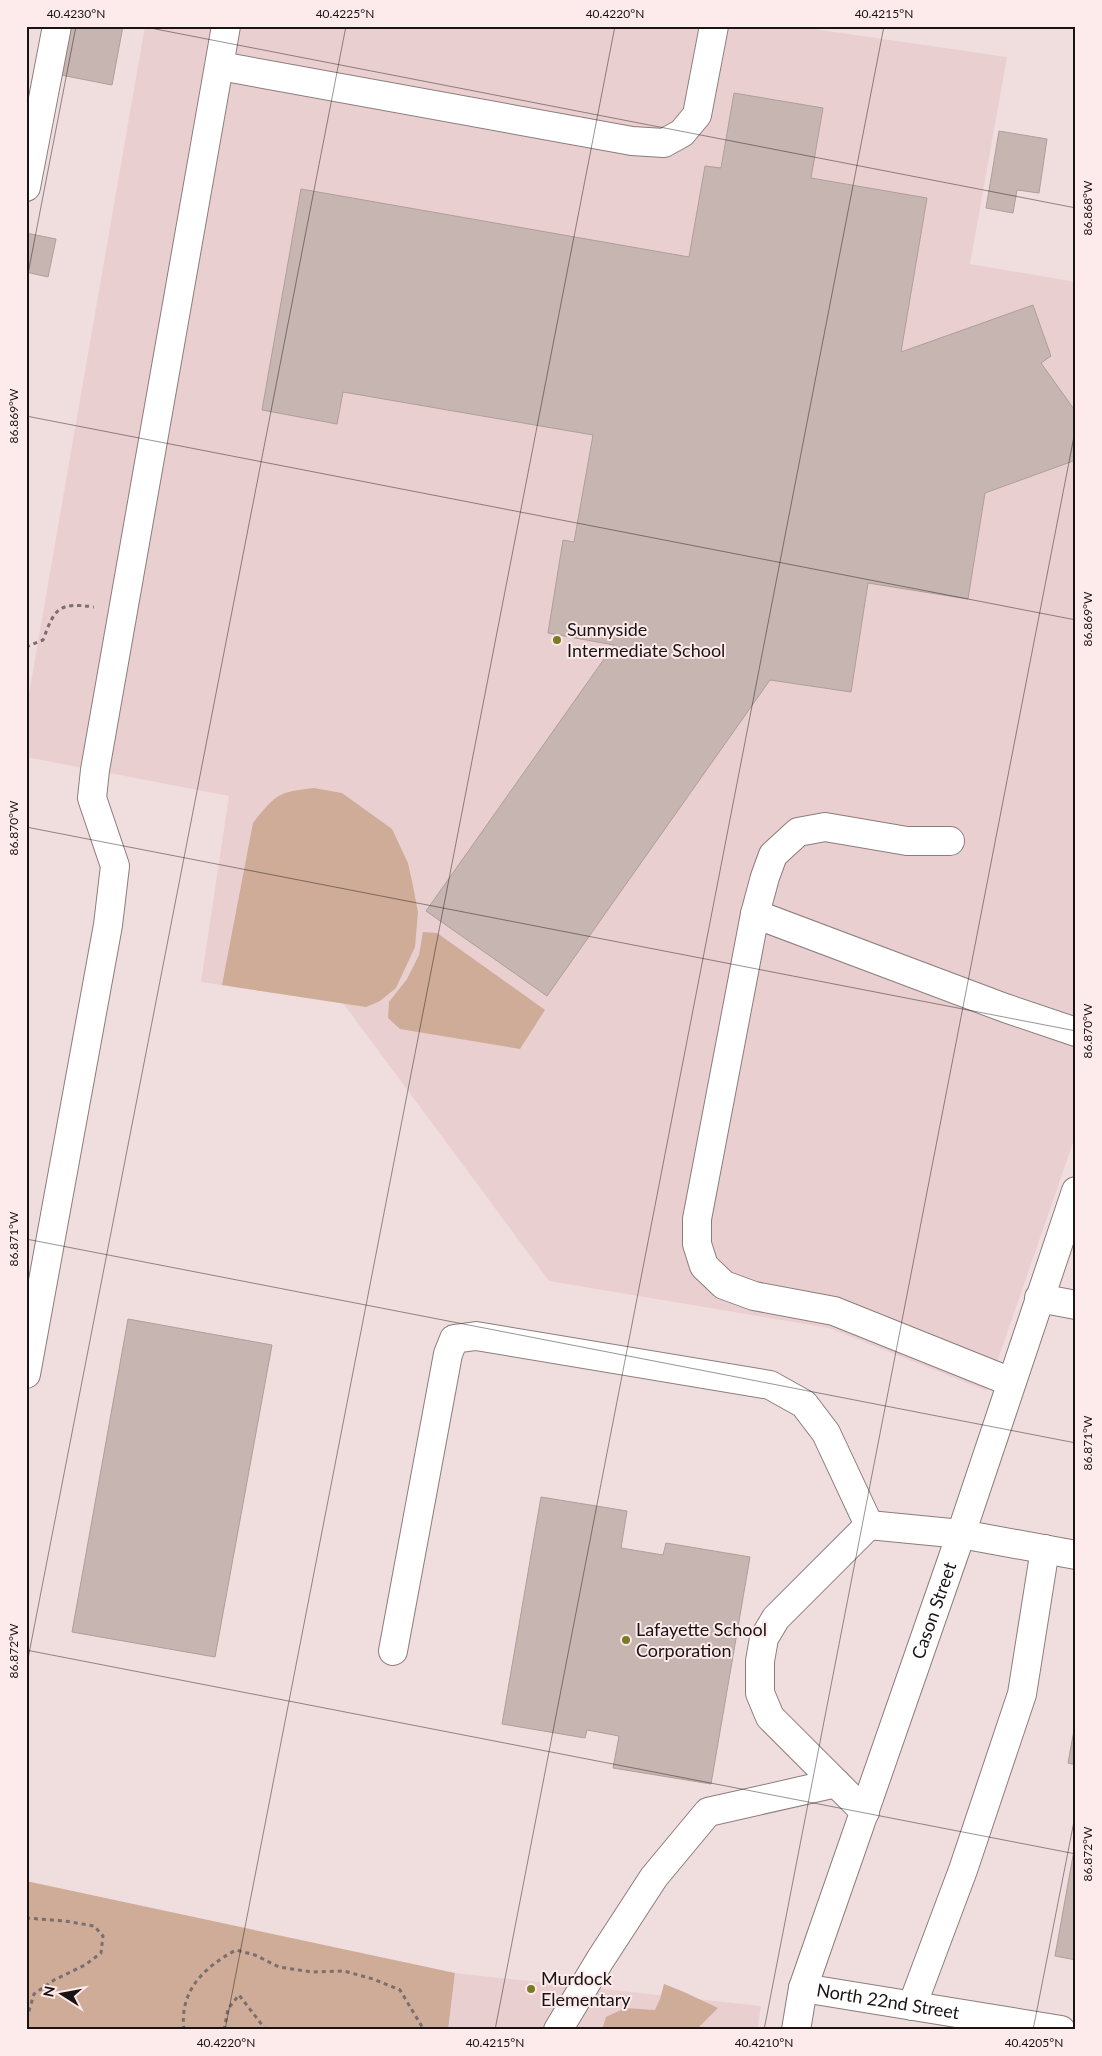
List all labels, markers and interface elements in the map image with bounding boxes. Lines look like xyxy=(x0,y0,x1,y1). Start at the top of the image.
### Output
text: 40.4230°N xyxy=(47,6,105,21)
text: 40.4225°N xyxy=(316,6,374,21)
text: 40.4220°N xyxy=(586,6,644,21)
text: 40.4215°N xyxy=(855,6,913,21)
text: 86.868°W xyxy=(1080,180,1095,236)
text: 86.869°W xyxy=(6,388,21,444)
text: 86.869°W xyxy=(1080,591,1095,647)
place label: Sunnyside Intermediate School xyxy=(567,618,725,661)
marker: Sunnyside Intermediate School xyxy=(551,634,563,646)
text: 86.870°W xyxy=(6,800,21,856)
text: 86.870°W xyxy=(1080,1003,1095,1059)
text: 86.871°W xyxy=(6,1211,21,1267)
text: 86.871°W xyxy=(1080,1415,1095,1471)
street label: Cason Street xyxy=(906,1559,961,1662)
place label: Lafayette School Corporation xyxy=(636,1618,767,1661)
text: 86.872°W xyxy=(6,1623,21,1679)
marker: Lafayette School Corporation xyxy=(620,1634,632,1646)
text: 86.872°W xyxy=(1080,1826,1095,1882)
place label: Murdock Elementary xyxy=(541,1967,631,2010)
north arrow xyxy=(38,1968,88,2018)
street label: North 22nd Street xyxy=(815,1978,962,2023)
marker: Murdock Elementary xyxy=(525,1983,537,1995)
text: N xyxy=(39,1985,58,1998)
text: 40.4220°N xyxy=(197,2035,255,2050)
text: 40.4215°N xyxy=(466,2035,524,2050)
text: 40.4210°N xyxy=(735,2035,793,2050)
text: 40.4205°N xyxy=(1005,2035,1063,2050)

